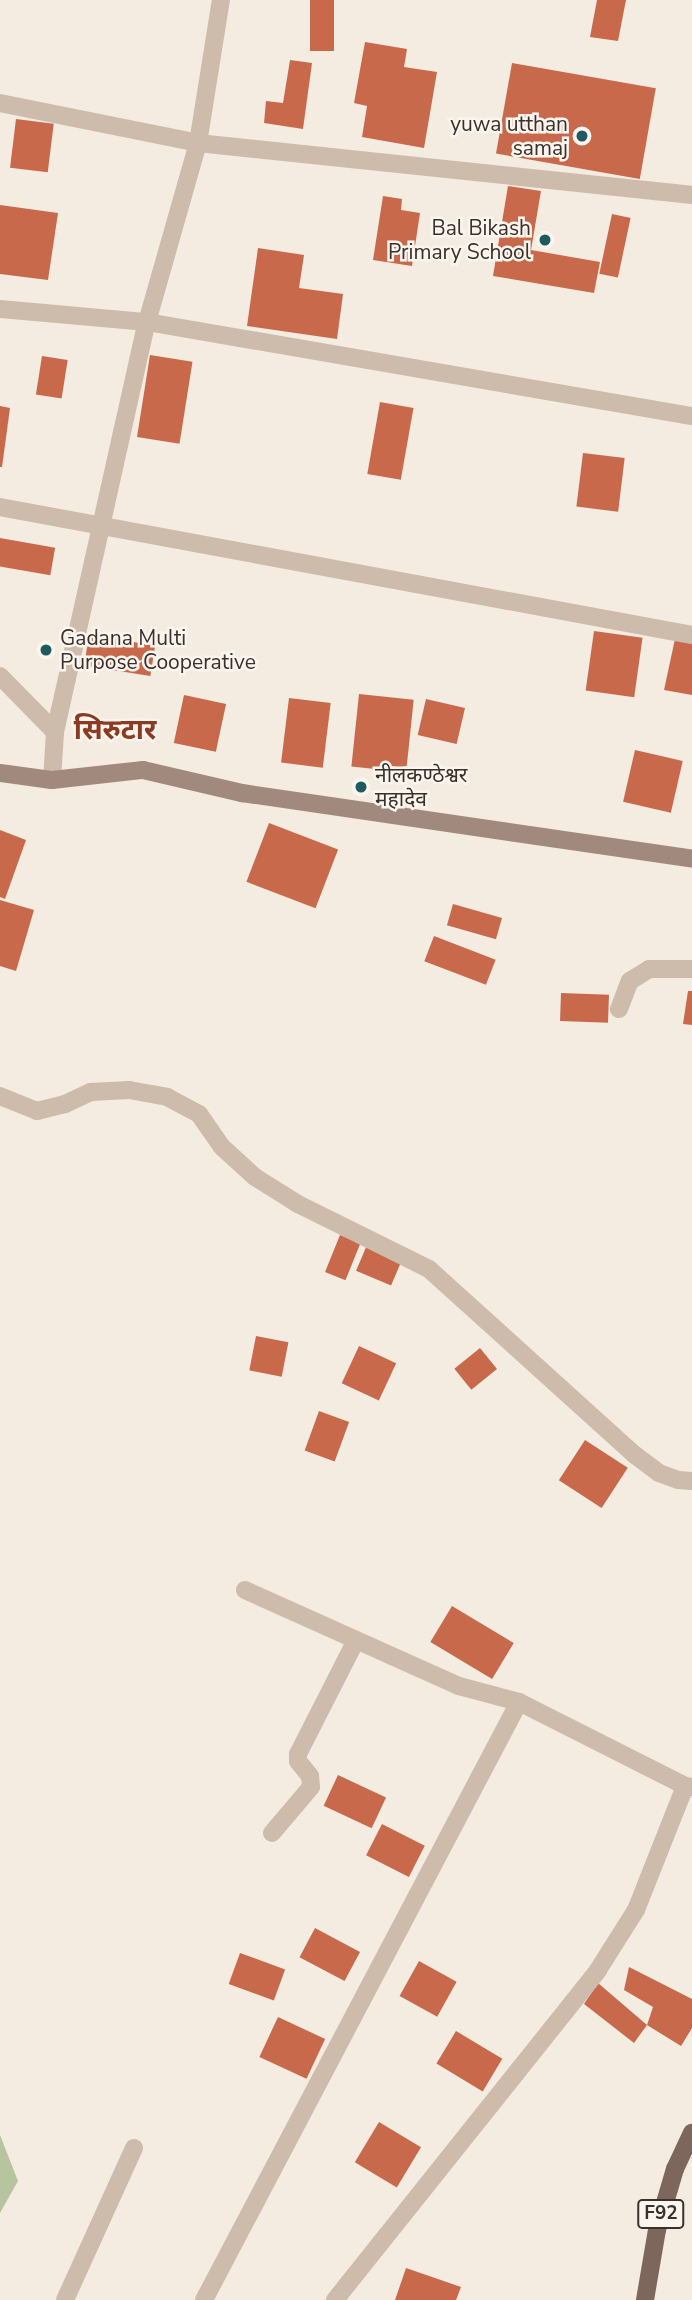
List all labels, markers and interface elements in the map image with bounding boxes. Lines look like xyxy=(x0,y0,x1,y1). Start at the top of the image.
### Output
place label: yuwa utthan samaj xyxy=(450,111,568,161)
marker: yuwa utthan samaj xyxy=(574,128,590,144)
place label: Bal Bikash Primary School xyxy=(388,215,531,265)
marker: Bal Bikash Primary School xyxy=(537,232,553,248)
place label: Gadana Multi Purpose Cooperative xyxy=(60,625,256,675)
marker: Gadana Multi Purpose Cooperative xyxy=(38,642,54,658)
district label: सिरुटार xyxy=(74,713,156,747)
place label: नीलकण्ठेश्वर महादेव xyxy=(375,762,467,812)
marker: नीलकण्ठेश्वर महादेव xyxy=(353,779,369,795)
road number: F92 xyxy=(636,2198,686,2230)

